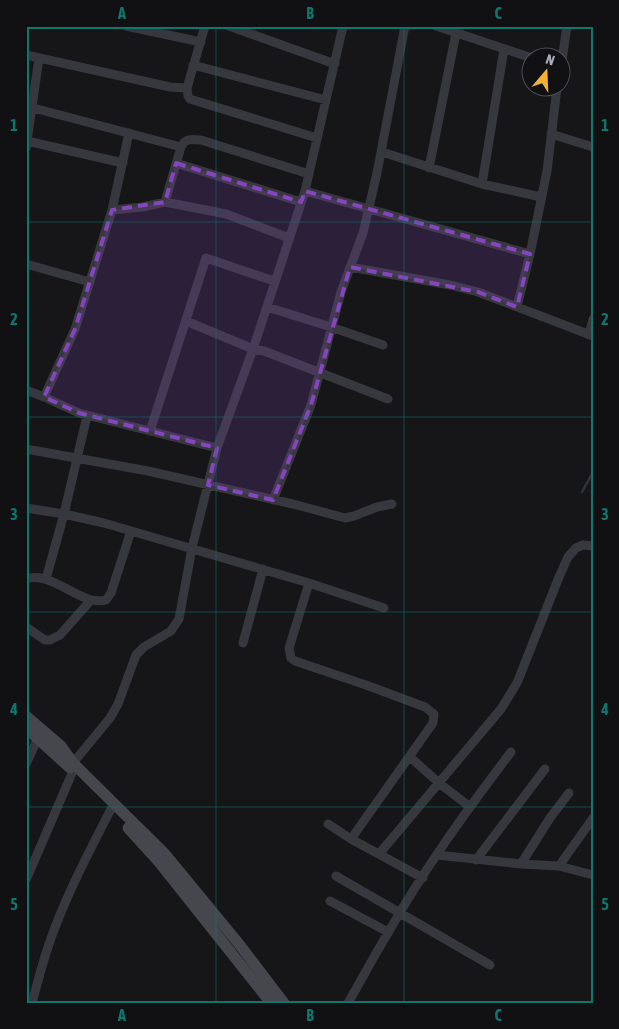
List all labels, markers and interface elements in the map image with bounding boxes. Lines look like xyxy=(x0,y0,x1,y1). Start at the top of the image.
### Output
text: A xyxy=(117,4,126,22)
text: B xyxy=(306,4,314,22)
text: C xyxy=(494,4,502,22)
north arrow xyxy=(522,48,572,98)
text: N xyxy=(544,51,557,69)
text: 1 xyxy=(10,116,18,134)
text: 1 xyxy=(601,116,609,134)
text: 2 xyxy=(10,310,18,328)
text: 2 xyxy=(601,310,609,328)
text: 3 xyxy=(10,505,18,523)
text: 3 xyxy=(601,505,609,523)
text: 4 xyxy=(9,700,18,718)
text: 4 xyxy=(600,700,609,718)
text: 5 xyxy=(10,895,18,913)
text: 5 xyxy=(601,895,609,913)
text: A xyxy=(117,1006,126,1024)
text: B xyxy=(306,1006,314,1024)
text: C xyxy=(494,1006,502,1024)

